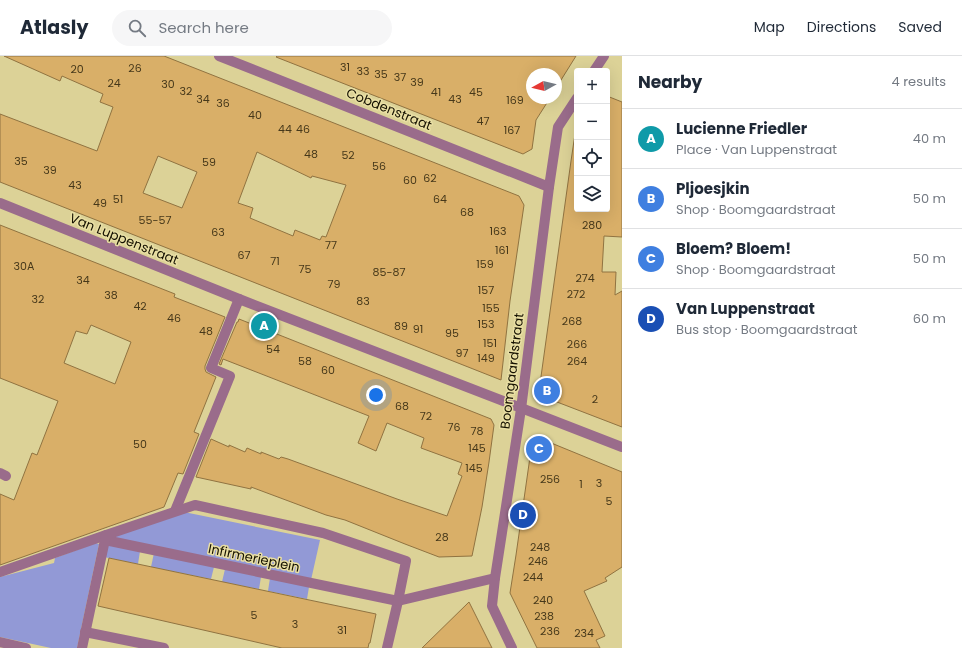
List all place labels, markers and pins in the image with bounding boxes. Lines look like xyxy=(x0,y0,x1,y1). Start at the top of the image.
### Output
pin: A xyxy=(251,311,277,341)
pin: B xyxy=(534,376,560,406)
pin: C xyxy=(526,434,552,464)
pin: D xyxy=(510,500,536,530)

